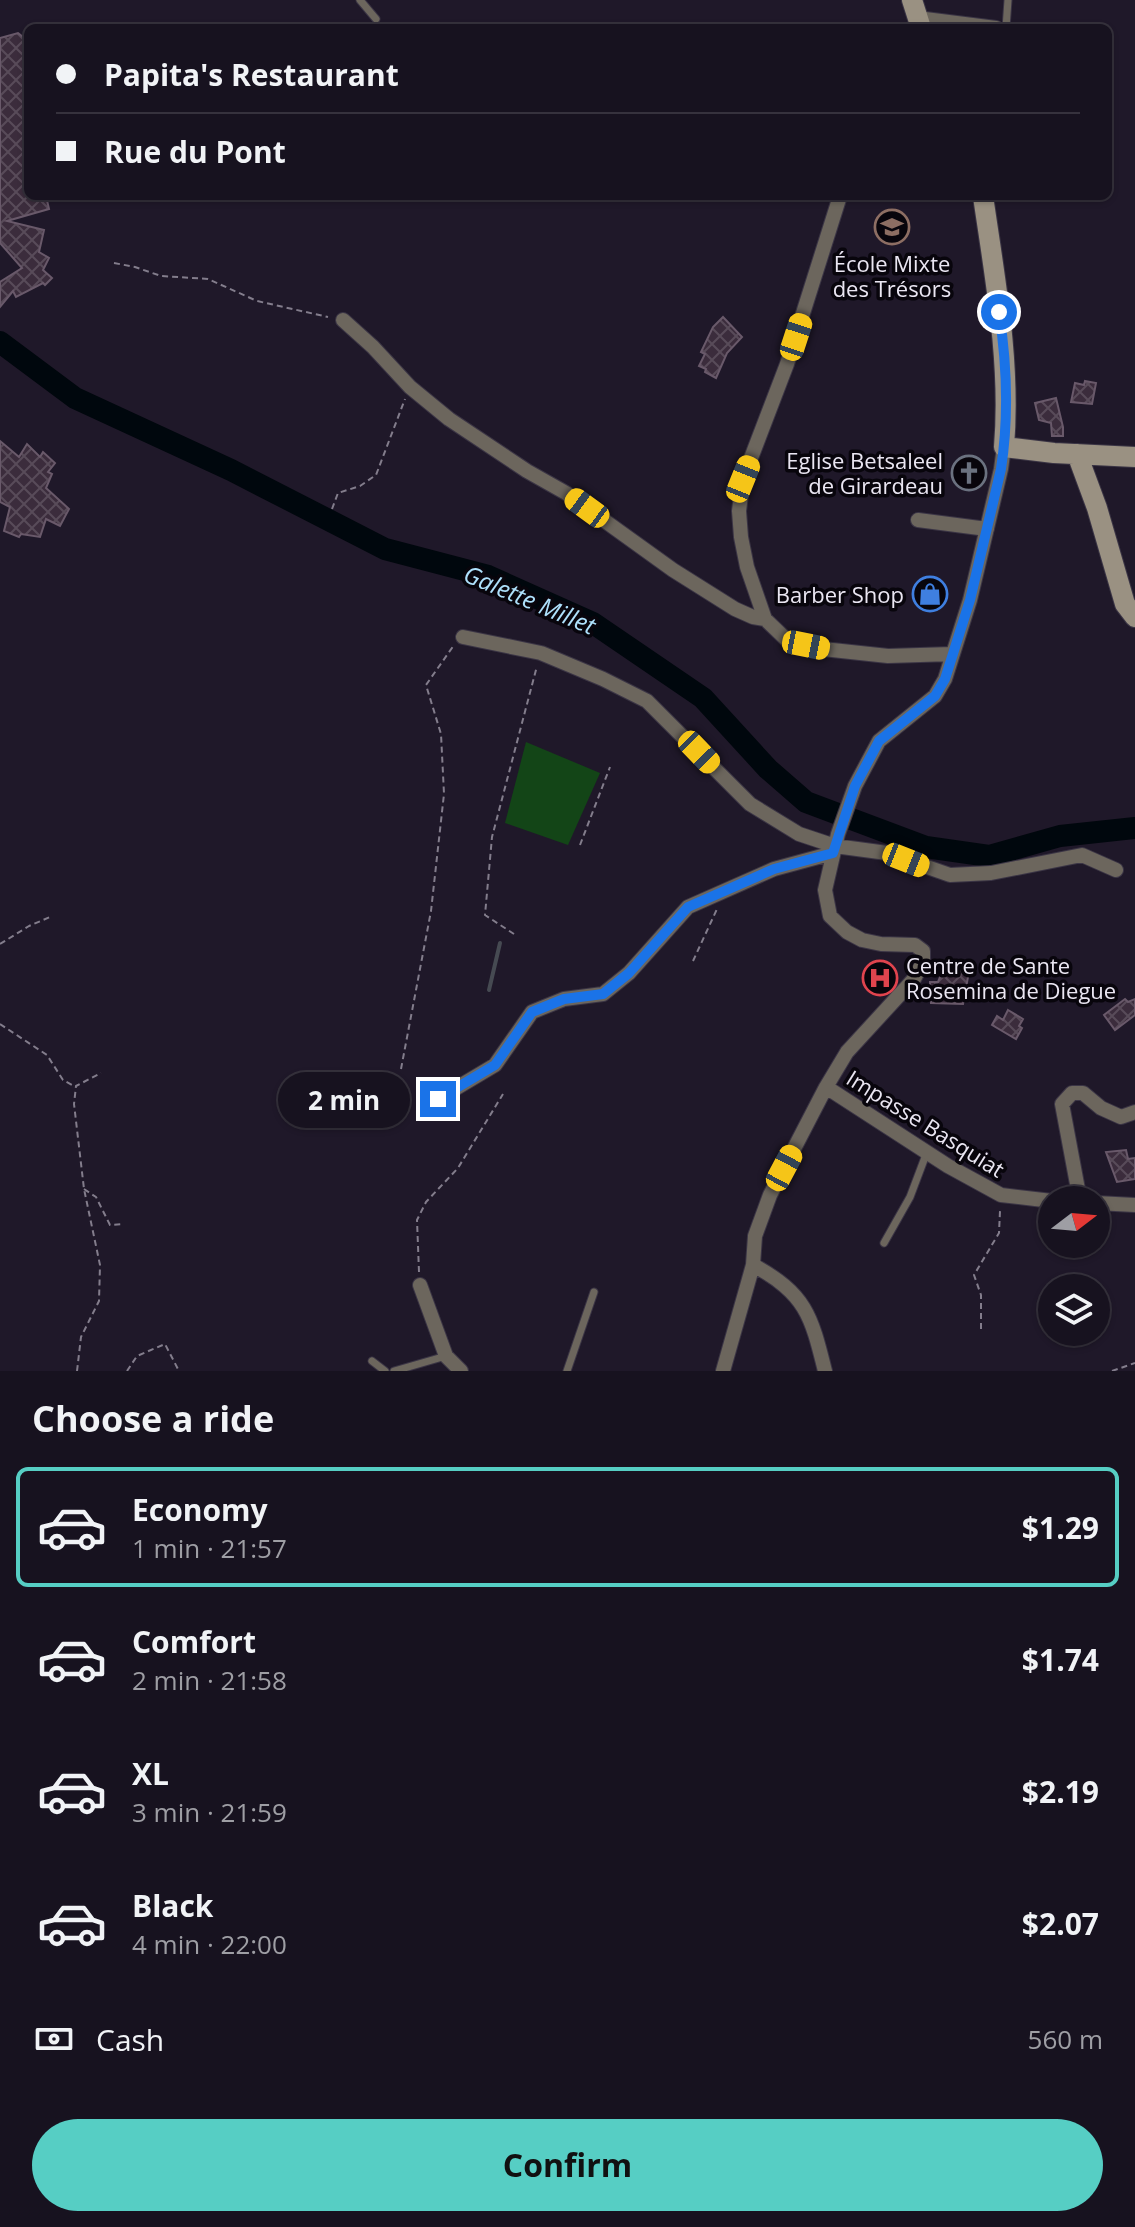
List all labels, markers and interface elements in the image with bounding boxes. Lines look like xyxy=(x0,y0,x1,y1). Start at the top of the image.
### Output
text: Papita's Restaurant xyxy=(104,54,399,95)
text: Rue du Pont xyxy=(104,131,286,172)
school or university icon: École Mixte des Trésors xyxy=(873,208,911,246)
place label: École Mixte des Trésors xyxy=(833,248,951,303)
route start xyxy=(981,294,1017,330)
car xyxy=(777,310,815,364)
place label: Eglise Betsaleel de Girardeau xyxy=(786,445,943,500)
car xyxy=(723,452,763,506)
church icon: Eglise Betsaleel de Girardeau xyxy=(950,454,988,492)
car xyxy=(561,484,613,532)
water label: Galette Millet xyxy=(459,556,602,642)
shop icon: Barber Shop xyxy=(911,575,949,613)
place label: Barber Shop xyxy=(776,579,904,609)
car xyxy=(780,629,832,661)
car xyxy=(674,726,724,778)
car xyxy=(879,840,933,880)
place label: Centre de Sante Rosemina de Diegue xyxy=(906,950,1116,1005)
hospital icon: Centre de Sante Rosemina de Diegue xyxy=(861,959,899,997)
street label: Impasse Basquiat xyxy=(841,1062,1011,1184)
callout: 2 min xyxy=(278,1071,410,1127)
route end xyxy=(420,1081,456,1117)
text: 2 min xyxy=(308,1082,380,1118)
car xyxy=(762,1141,806,1195)
north arrow xyxy=(1038,1186,1110,1258)
map controls xyxy=(1038,1186,1110,1346)
button: layers xyxy=(1038,1274,1110,1346)
text: Choose a ride xyxy=(32,1394,274,1443)
text: Economy xyxy=(132,1489,268,1530)
icon: car xyxy=(36,1491,108,1563)
text: $1.29 xyxy=(1022,1507,1099,1548)
text: 1 min · 21:57 xyxy=(132,1530,287,1566)
text: Comfort xyxy=(132,1621,256,1662)
icon: car xyxy=(36,1623,108,1695)
text: $1.74 xyxy=(1022,1639,1099,1680)
text: 2 min · 21:58 xyxy=(132,1662,287,1698)
text: XL xyxy=(132,1753,169,1794)
icon: car xyxy=(36,1755,108,1827)
text: $2.19 xyxy=(1022,1771,1099,1812)
text: 3 min · 21:59 xyxy=(132,1794,287,1830)
text: Black xyxy=(132,1885,213,1926)
icon: car xyxy=(36,1887,108,1959)
text: $2.07 xyxy=(1022,1903,1099,1944)
text: 4 min · 22:00 xyxy=(132,1926,287,1962)
icon: cash xyxy=(32,2017,76,2061)
text: Cash xyxy=(96,2019,164,2060)
text: 560 m xyxy=(1028,2021,1103,2057)
button: Confirm xyxy=(32,2119,1103,2211)

